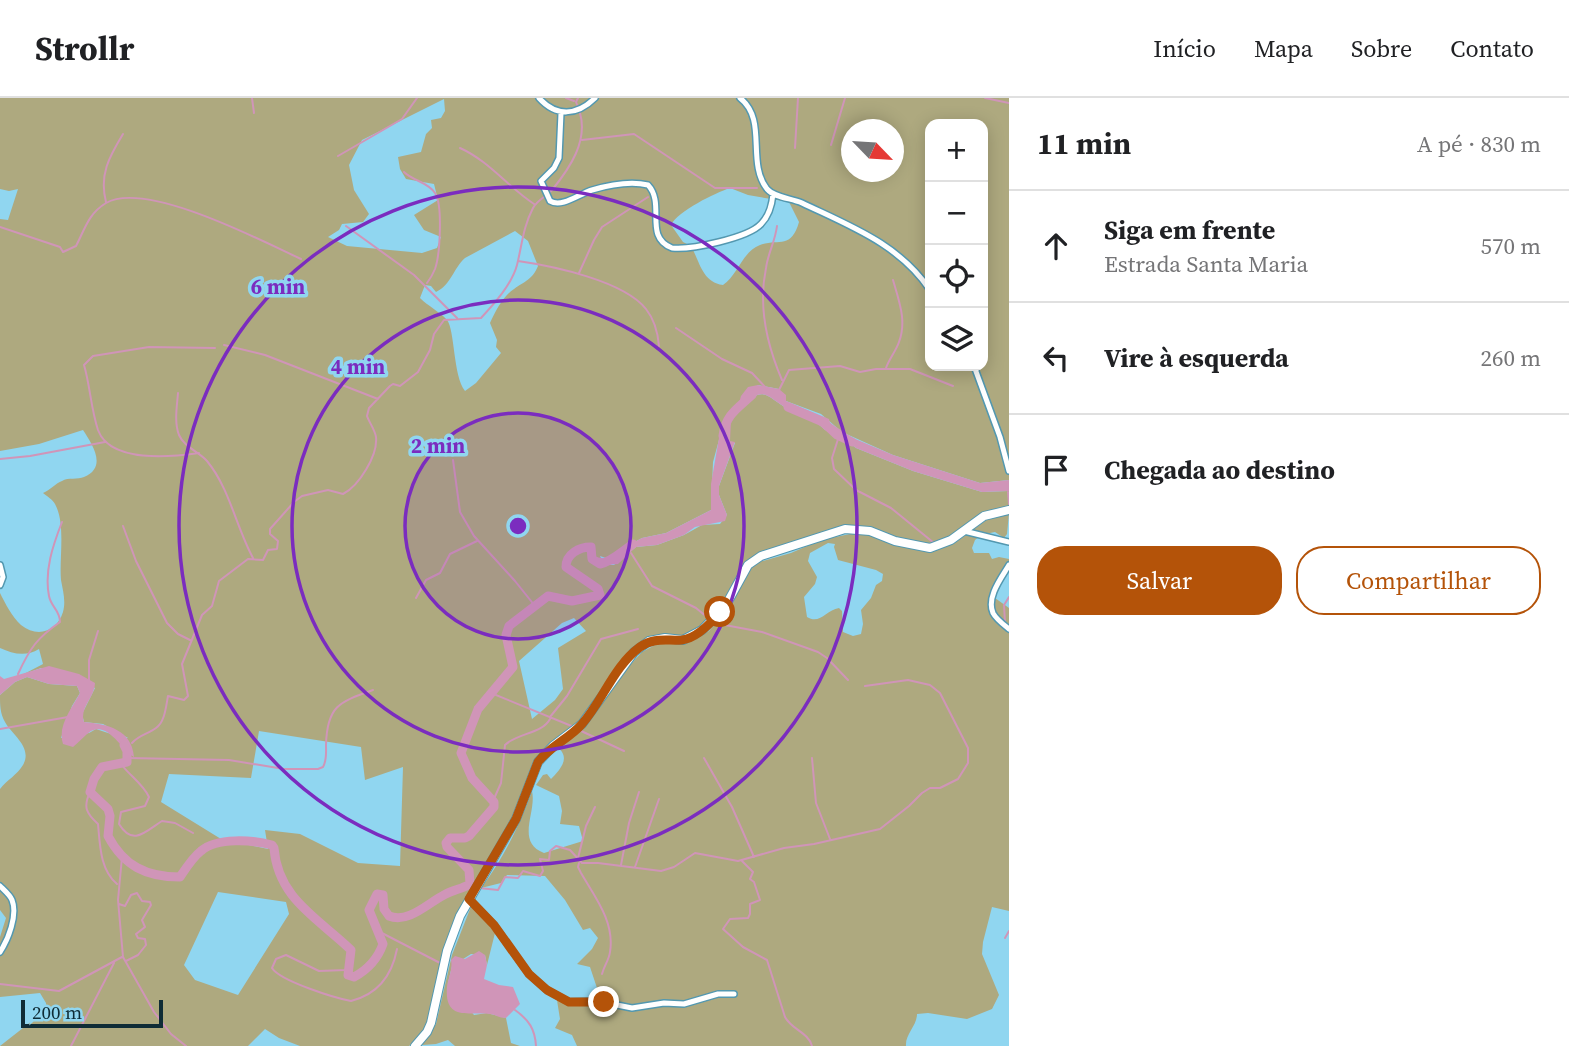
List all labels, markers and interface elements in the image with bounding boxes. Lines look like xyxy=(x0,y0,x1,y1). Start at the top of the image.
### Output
text: Strollr xyxy=(35,26,134,71)
text: Início xyxy=(1153,32,1216,65)
text: Mapa xyxy=(1254,32,1313,65)
text: Sobre xyxy=(1351,32,1412,65)
text: Contato xyxy=(1450,32,1534,65)
north arrow xyxy=(841,119,904,182)
map controls xyxy=(925,119,988,371)
button: + xyxy=(925,119,988,182)
text: 11 min xyxy=(1037,123,1131,164)
text: A pé · 830 m xyxy=(1417,128,1541,160)
button: − xyxy=(925,182,988,245)
text: Siga em frente xyxy=(1104,212,1275,248)
icon: ahead xyxy=(1037,227,1075,265)
text: 570 m xyxy=(1480,230,1541,262)
button: locate xyxy=(925,245,988,308)
text: Estrada Santa Maria xyxy=(1104,248,1308,280)
text: 6 min xyxy=(251,272,305,301)
button: layers xyxy=(925,308,988,371)
icon: left xyxy=(1037,339,1075,377)
text: Vire à esquerda xyxy=(1104,340,1289,376)
text: 260 m xyxy=(1480,342,1541,374)
text: 4 min xyxy=(331,352,385,381)
text: 2 min xyxy=(411,431,465,460)
icon: arrive xyxy=(1037,451,1075,489)
text: Chegada ao destino xyxy=(1104,452,1335,488)
centre of rings xyxy=(506,514,530,538)
button: Salvar xyxy=(1037,546,1282,615)
button: Compartilhar xyxy=(1296,546,1541,615)
route start xyxy=(704,596,735,627)
route end xyxy=(588,986,619,1017)
scale bar xyxy=(21,997,163,1029)
text: 200 m xyxy=(32,999,82,1025)

